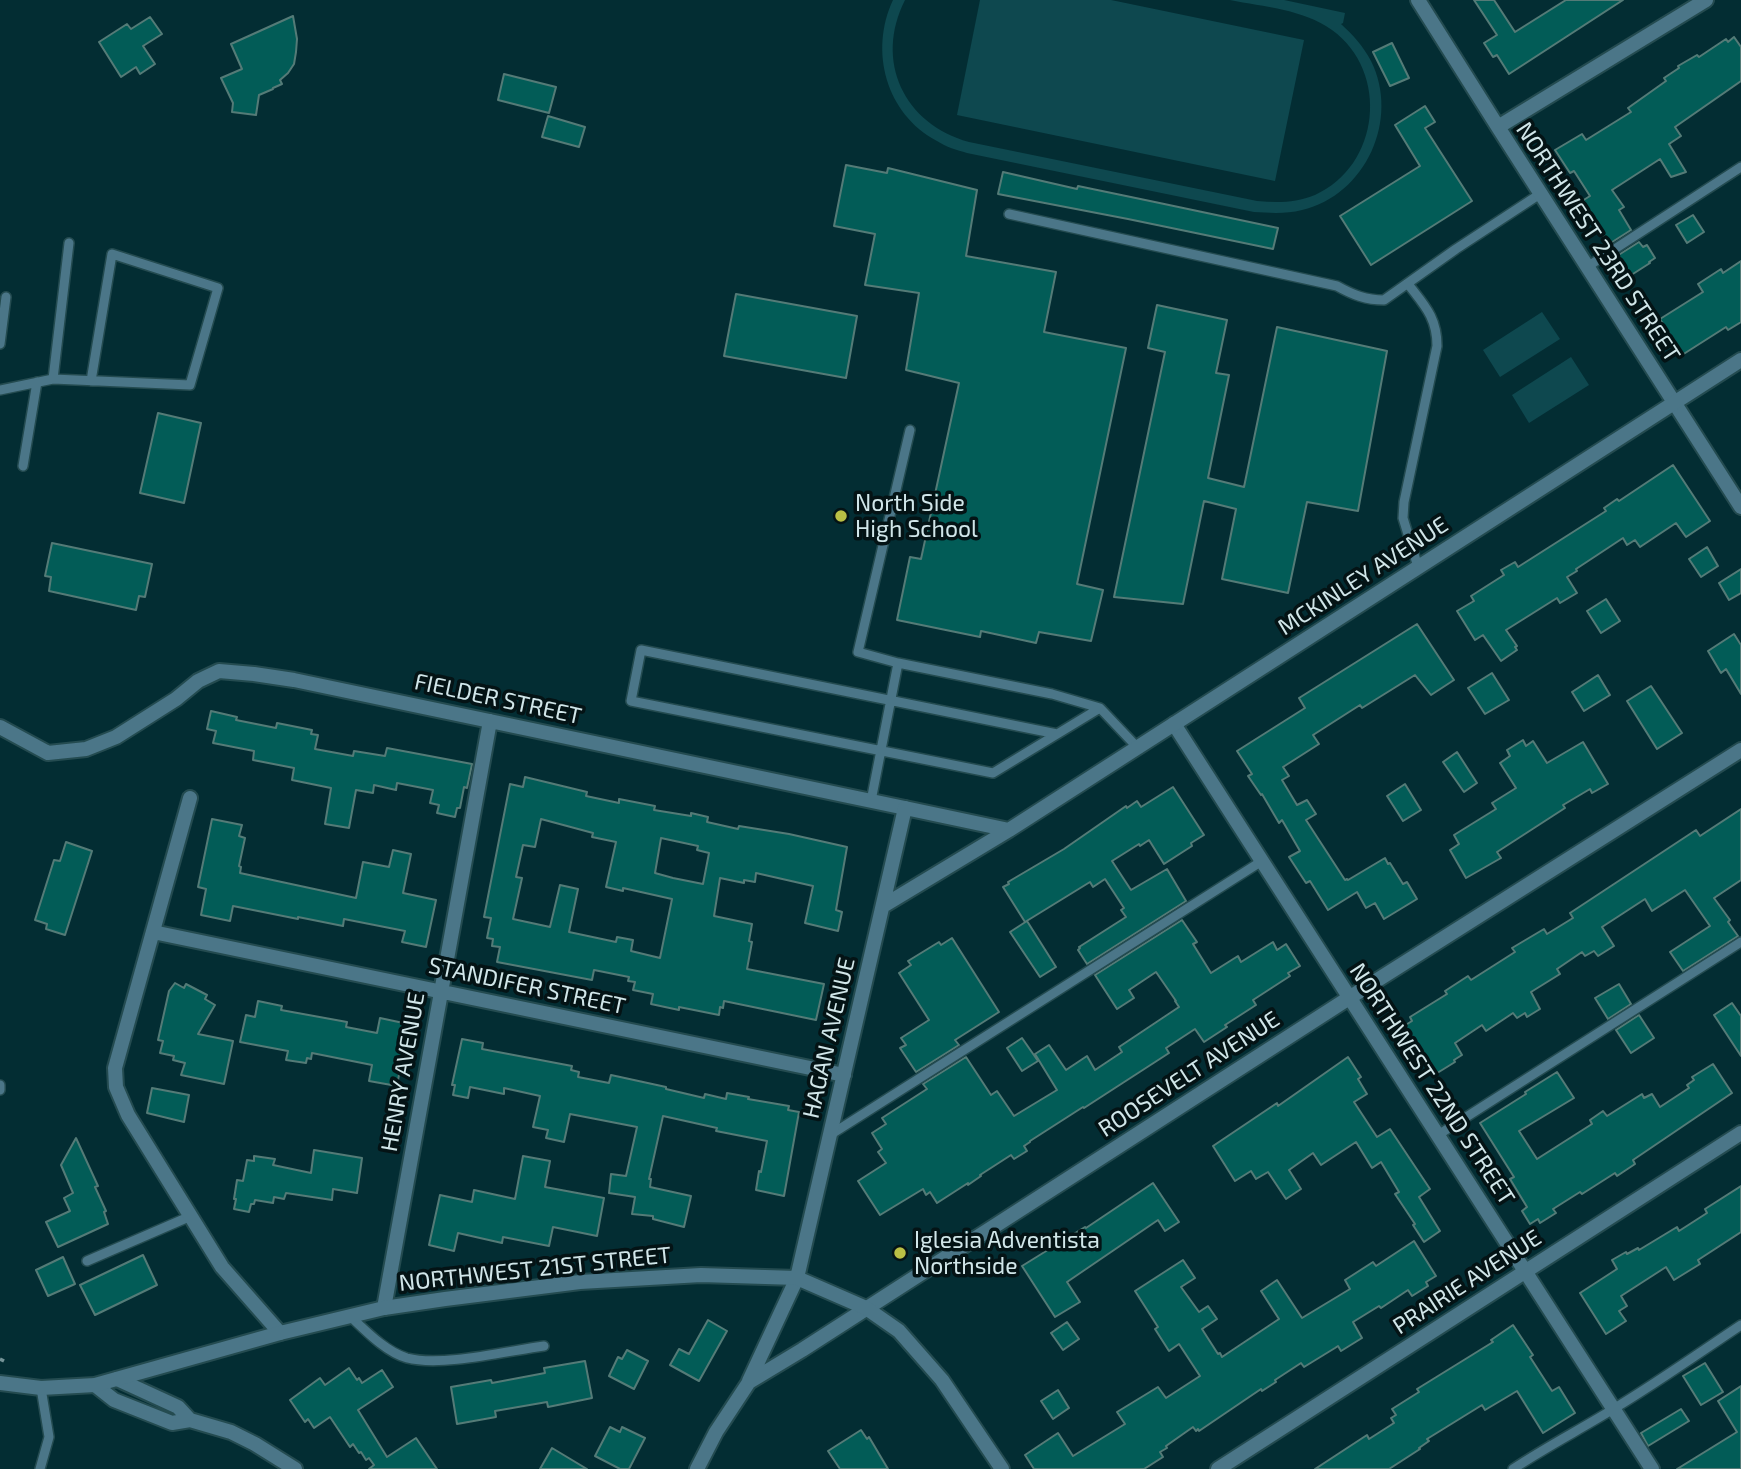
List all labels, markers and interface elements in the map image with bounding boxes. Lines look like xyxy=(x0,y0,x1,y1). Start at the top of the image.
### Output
street label: NORTHWEST 23RD STREET xyxy=(1510,117,1686,367)
place label: North Side High School xyxy=(855,489,978,543)
marker: North Side High School xyxy=(833,508,849,524)
street label: MCKINLEY AVENUE xyxy=(1273,511,1453,641)
street label: FIELDER STREET xyxy=(412,668,584,730)
street label: STANDIFER STREET xyxy=(426,952,628,1020)
street label: HAGAN AVENUE xyxy=(797,955,861,1121)
street label: NORTHWEST 22ND STREET xyxy=(1344,958,1520,1210)
street label: HENRY AVENUE xyxy=(375,990,431,1154)
street label: ROOSEVELT AVENUE xyxy=(1093,1005,1285,1143)
street label: PRAIRIE AVENUE xyxy=(1388,1224,1546,1340)
place label: Iglesia Adventista Northside xyxy=(914,1226,1100,1280)
street label: NORTHWEST 21ST STREET xyxy=(398,1241,672,1297)
marker: Iglesia Adventista Northside xyxy=(892,1245,908,1261)

